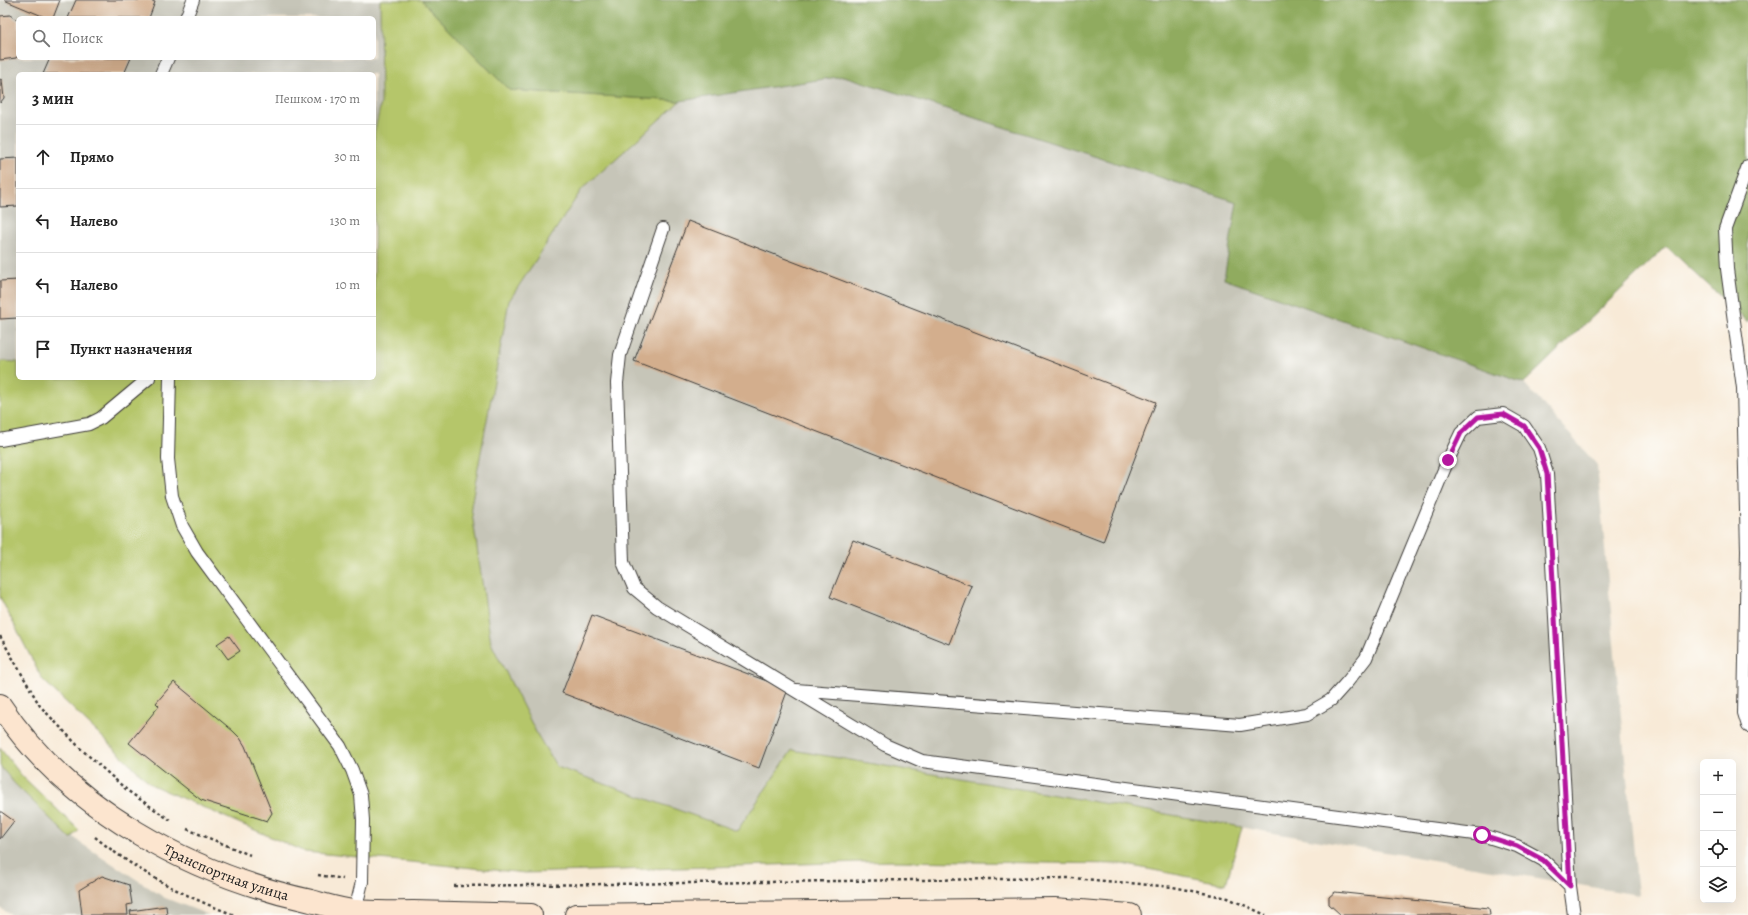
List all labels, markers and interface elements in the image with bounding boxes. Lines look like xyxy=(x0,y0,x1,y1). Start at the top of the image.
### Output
search box xyxy=(16,16,376,60)
icon: search xyxy=(30,27,52,49)
text: Поиск xyxy=(62,28,103,48)
text: 3 мин xyxy=(32,87,74,110)
text: Пешком · 170 m xyxy=(275,90,360,107)
icon: ahead xyxy=(32,146,54,168)
text: Прямо xyxy=(70,147,114,167)
text: 30 m xyxy=(334,148,360,165)
icon: left xyxy=(32,210,54,232)
text: Налево xyxy=(70,211,118,231)
text: 130 m xyxy=(330,212,360,229)
icon: left xyxy=(32,274,54,296)
text: Налево xyxy=(70,275,118,295)
text: 10 m xyxy=(335,276,360,293)
icon: arrive xyxy=(32,338,54,360)
text: Пункт назначения xyxy=(70,339,192,359)
route end xyxy=(1439,451,1457,469)
map controls xyxy=(1700,759,1736,903)
button: + xyxy=(1700,759,1736,795)
button: − xyxy=(1700,795,1736,831)
route start xyxy=(1473,826,1491,844)
button: locate xyxy=(1700,831,1736,867)
street label: Транспортная улица xyxy=(160,839,291,905)
button: layers xyxy=(1700,867,1736,903)

